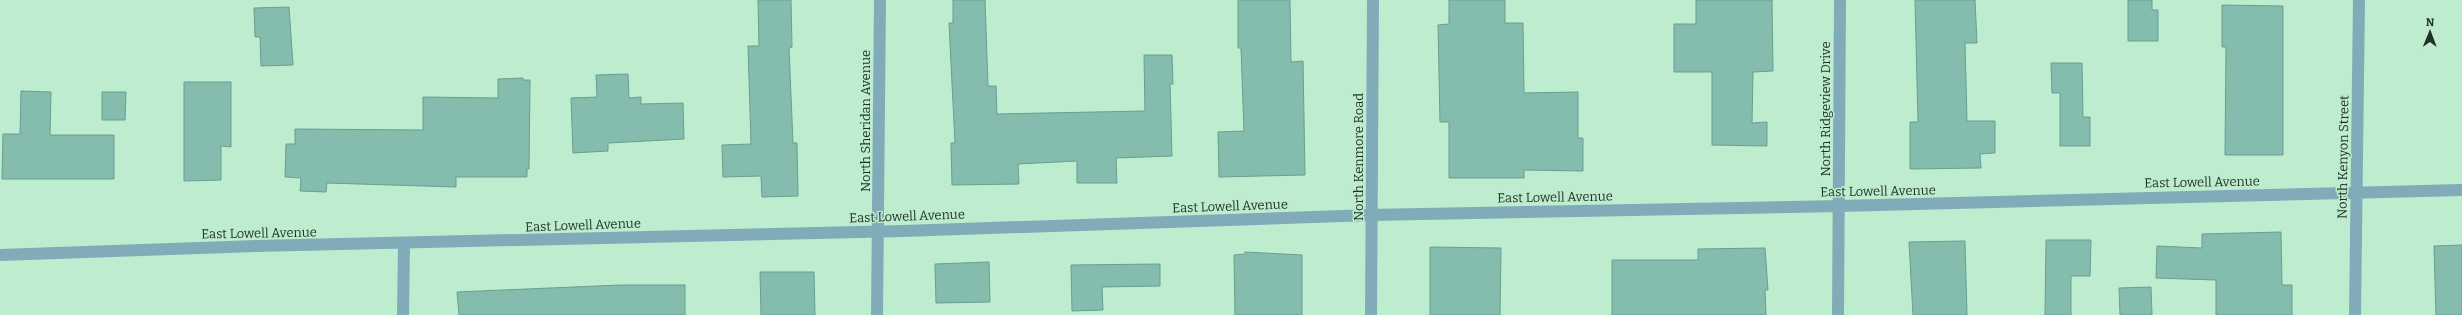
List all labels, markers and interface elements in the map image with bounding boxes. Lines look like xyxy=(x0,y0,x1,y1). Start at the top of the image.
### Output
north arrow xyxy=(2410,12,2450,52)
text: N xyxy=(2426,16,2435,29)
street label: North Ridgeview Drive xyxy=(1818,41,1833,177)
street label: North Sheridan Avenue xyxy=(858,50,873,192)
street label: North Kenmore Road xyxy=(1351,93,1366,221)
street label: North Kenyon Street xyxy=(2334,95,2352,219)
street label: East Lowell Avenue xyxy=(2144,173,2260,191)
street label: East Lowell Avenue xyxy=(1820,182,1936,200)
street label: East Lowell Avenue xyxy=(1497,188,1613,206)
street label: East Lowell Avenue xyxy=(1172,196,1288,216)
street label: East Lowell Avenue xyxy=(849,206,965,226)
street label: East Lowell Avenue xyxy=(525,215,641,235)
street label: East Lowell Avenue xyxy=(201,224,317,242)

